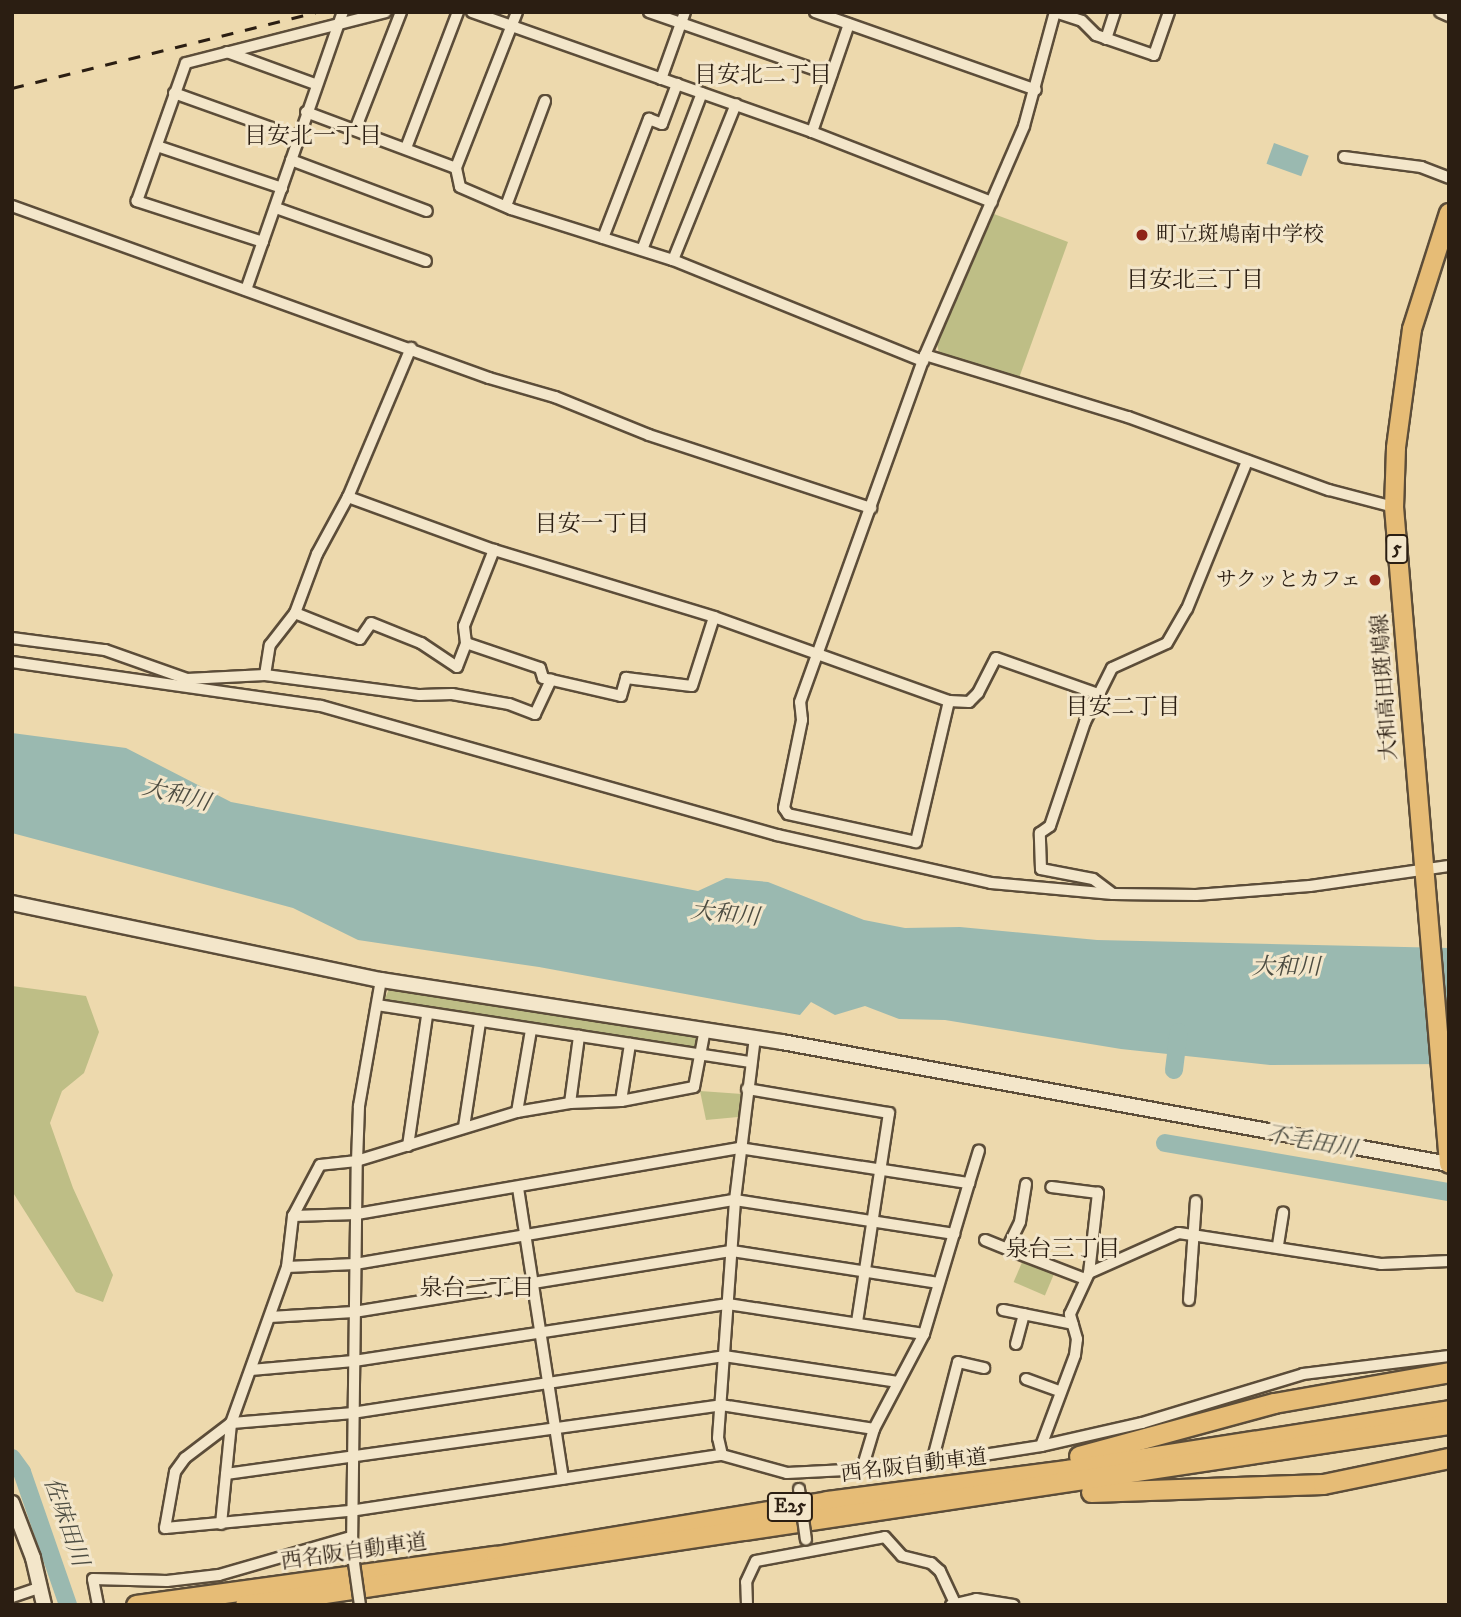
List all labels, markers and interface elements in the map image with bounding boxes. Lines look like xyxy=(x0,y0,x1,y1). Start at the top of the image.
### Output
district label: 目安北二丁目 xyxy=(694,62,832,90)
district label: 目安北一丁目 xyxy=(244,123,382,151)
place label: 町立斑鳩南中学校 xyxy=(1156,222,1324,248)
marker: 町立斑鳩南中学校 xyxy=(1134,227,1150,243)
district label: 目安北三丁目 xyxy=(1126,267,1264,295)
district label: 目安一丁目 xyxy=(535,511,649,539)
road number: 5 xyxy=(1385,534,1409,564)
place label: サクッとカフェ xyxy=(1214,567,1361,593)
marker: サクッとカフェ xyxy=(1367,572,1383,588)
street label: 大和高田斑鳩線 xyxy=(1367,613,1403,761)
district label: 目安二丁目 xyxy=(1066,694,1180,722)
water label: 大和川 xyxy=(139,774,213,818)
water label: 大和川 xyxy=(689,898,761,932)
water label: 大和川 xyxy=(1252,954,1320,982)
water label: 不毛田川 xyxy=(1263,1121,1359,1165)
district label: 泉台三丁目 xyxy=(1006,1236,1120,1264)
district label: 泉台二丁目 xyxy=(420,1275,534,1303)
street label: 西名阪自動車道 xyxy=(840,1445,988,1487)
water label: 佐味田川 xyxy=(37,1474,93,1570)
road number: E25 xyxy=(766,1492,814,1522)
street label: 西名阪自動車道 xyxy=(279,1529,429,1575)

